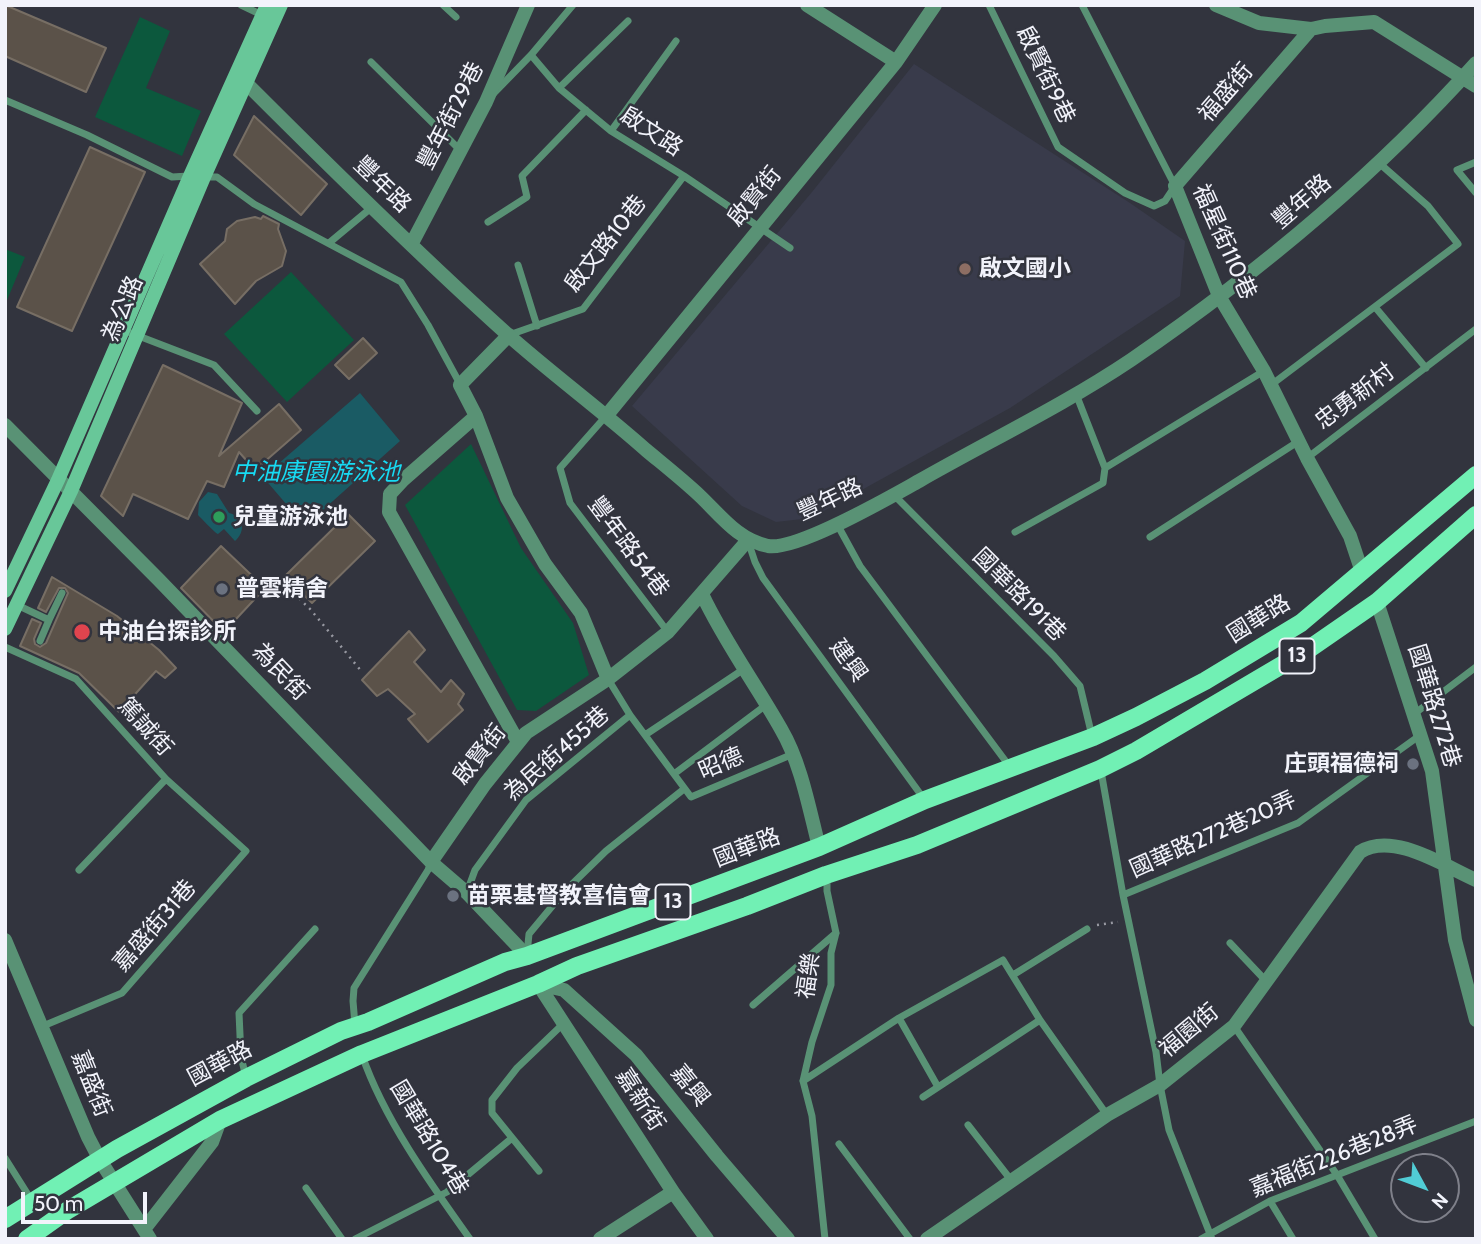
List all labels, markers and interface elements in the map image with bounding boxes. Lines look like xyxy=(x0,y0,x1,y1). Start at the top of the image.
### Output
street label: 啟賢街9巷 xyxy=(1010,22,1080,128)
street label: 豐年街29巷 xyxy=(412,58,490,174)
street label: 福盛街 xyxy=(1193,58,1259,128)
street label: 啟文路 xyxy=(615,102,687,162)
street label: 豐年路 xyxy=(348,151,416,219)
street label: 啟賢街 xyxy=(723,162,787,232)
street label: 豐年路 xyxy=(1267,169,1337,235)
street label: 福星街110巷 xyxy=(1186,180,1262,304)
street label: 啟文路10巷 xyxy=(560,190,652,298)
place label: 啟文國小 xyxy=(979,255,1071,283)
marker: 啟文國小 xyxy=(957,261,973,277)
street label: 為公路 xyxy=(97,272,149,346)
street label: 忠勇新村 xyxy=(1310,358,1400,436)
water label: 中油康園游泳池 xyxy=(232,459,400,487)
street label: 豐年路 xyxy=(793,473,867,527)
street label: 豐年路54巷 xyxy=(582,492,674,602)
place label: 兒童游泳池 xyxy=(233,503,348,531)
marker: 兒童游泳池 xyxy=(211,509,227,525)
street label: 國華路191巷 xyxy=(967,543,1071,647)
place label: 普雲精舍 xyxy=(236,575,328,603)
marker: 普雲精舍 xyxy=(214,581,230,597)
street label: 國華路 xyxy=(1222,589,1296,649)
place label: 中油台探診所 xyxy=(98,618,236,646)
marker: 中油台探診所 xyxy=(72,622,92,642)
street label: 建興 xyxy=(823,634,873,688)
street label: 為民街 xyxy=(246,638,314,706)
road number: 13 xyxy=(1280,638,1314,674)
street label: 國華路272巷 xyxy=(1402,641,1466,771)
street label: 篤誠街 xyxy=(112,692,178,762)
street label: 為民街455巷 xyxy=(499,701,615,807)
street label: 啟賢街 xyxy=(448,719,512,791)
street label: 昭德 xyxy=(694,742,748,786)
place label: 庄頭福德祠 xyxy=(1284,750,1399,778)
marker: 庄頭福德祠 xyxy=(1405,756,1421,772)
street label: 國華路272巷20弄 xyxy=(1126,786,1300,884)
street label: 國華路 xyxy=(710,823,784,873)
street label: 嘉盛街31巷 xyxy=(108,875,202,977)
place label: 苗栗基督教喜信會 xyxy=(467,882,651,910)
road number: 13 xyxy=(656,884,690,920)
marker: 苗栗基督教喜信會 xyxy=(445,888,461,904)
street label: 福樂 xyxy=(792,951,826,1001)
street label: 福園街 xyxy=(1154,998,1224,1064)
street label: 國華路 xyxy=(183,1036,257,1092)
street label: 嘉盛街 xyxy=(65,1047,117,1121)
street label: 嘉興 xyxy=(665,1059,715,1113)
street label: 嘉新街 xyxy=(610,1064,670,1136)
street label: 國華路104巷 xyxy=(384,1076,474,1200)
street label: 嘉福街226巷28弄 xyxy=(1246,1111,1422,1203)
north arrow xyxy=(1390,1153,1460,1223)
scale bar xyxy=(24,1178,150,1222)
text: N xyxy=(1427,1188,1453,1213)
text: 50 m xyxy=(34,1191,83,1216)

